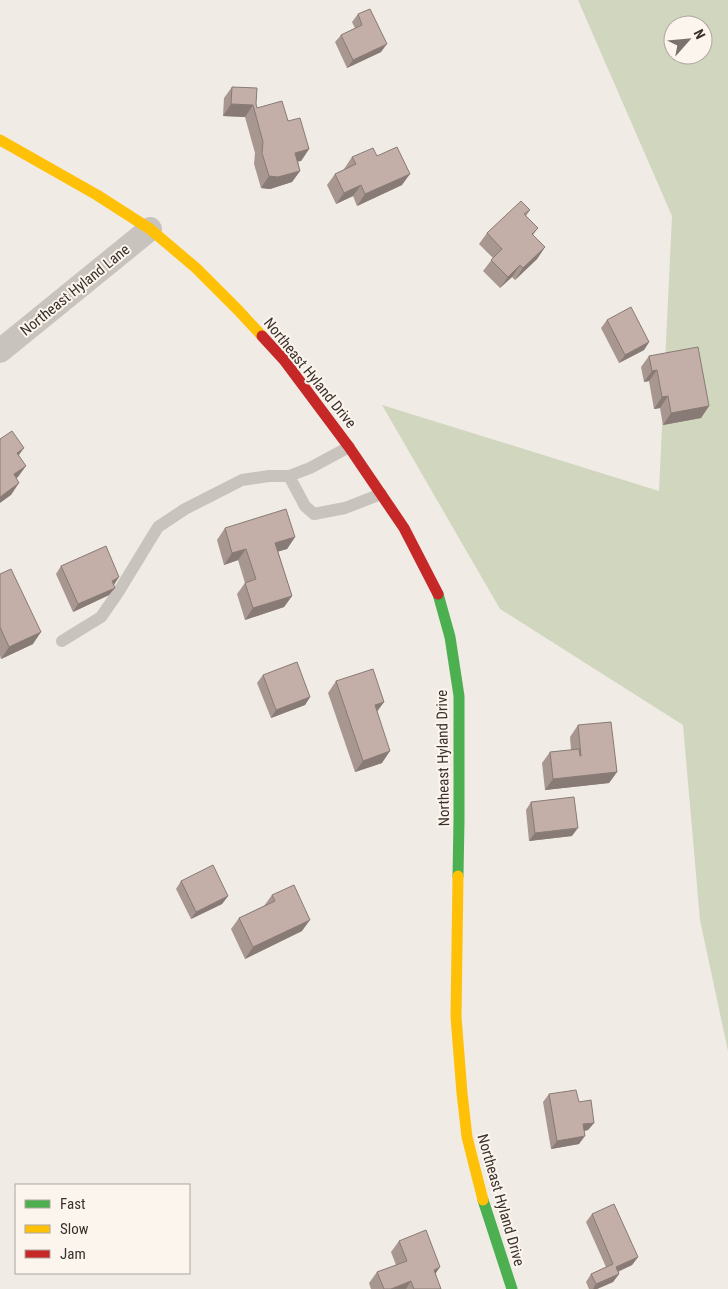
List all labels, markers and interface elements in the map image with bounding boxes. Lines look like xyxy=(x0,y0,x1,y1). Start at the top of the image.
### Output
north arrow xyxy=(663,15,713,65)
text: N xyxy=(691,27,709,42)
street label: Northeast Hyland Lane xyxy=(17,240,133,340)
street label: Northeast Hyland Drive xyxy=(260,314,360,432)
street label: Northeast Hyland Drive xyxy=(433,690,453,826)
street label: Northeast Hyland Drive xyxy=(474,1132,528,1268)
legend xyxy=(15,1184,190,1274)
text: Fast xyxy=(60,1195,85,1213)
text: Slow xyxy=(60,1220,89,1238)
text: Jam xyxy=(60,1245,86,1263)

